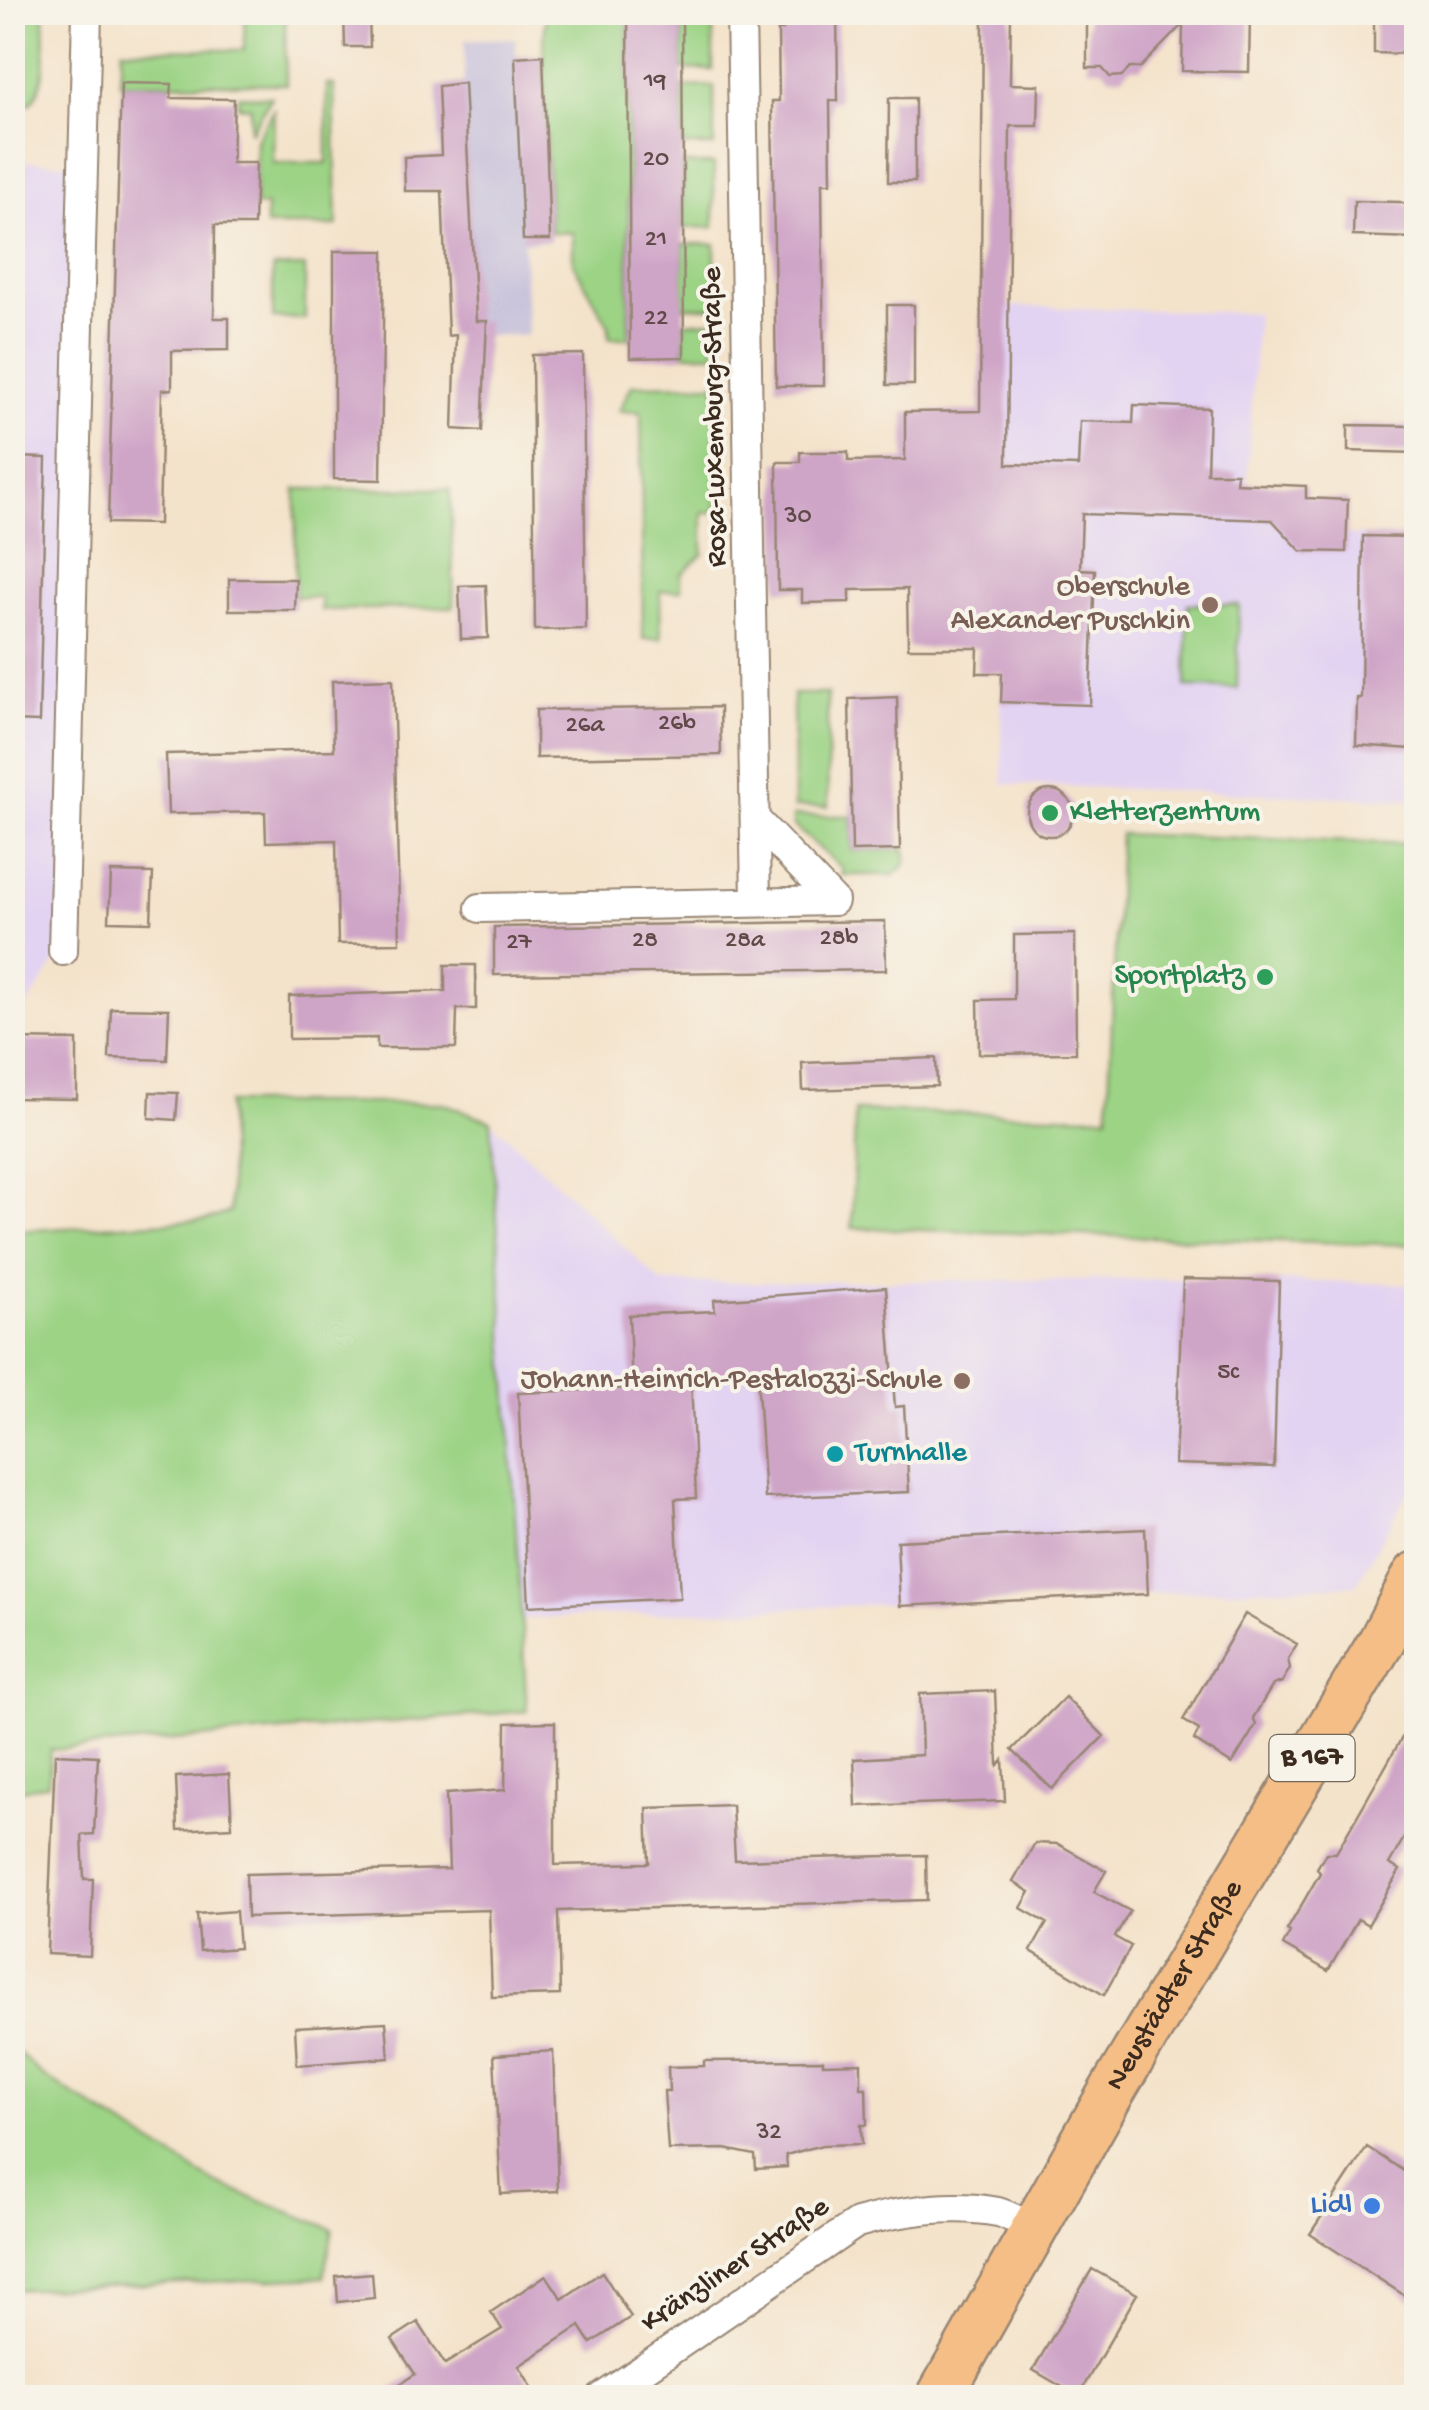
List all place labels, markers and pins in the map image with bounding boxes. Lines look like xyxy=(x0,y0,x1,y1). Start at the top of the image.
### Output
place label: Oberschule Alexander Puschkin xyxy=(951,571,1191,640)
marker: Oberschule Alexander Puschkin xyxy=(1199,594,1221,616)
place label: Kletterzentrum xyxy=(1070,796,1260,831)
marker: Kletterzentrum xyxy=(1039,802,1061,824)
place label: Sportplatz xyxy=(1114,960,1246,995)
marker: Sportplatz xyxy=(1254,966,1276,988)
place label: Johann-Heinrich-Pestalozzi-Schule xyxy=(521,1364,943,1399)
marker: Johann-Heinrich-Pestalozzi-Schule xyxy=(951,1370,973,1392)
place label: Turnhalle xyxy=(853,1437,967,1472)
marker: Turnhalle xyxy=(824,1443,846,1465)
place label: Lidl xyxy=(1310,2189,1352,2224)
marker: Lidl xyxy=(1361,2195,1383,2217)

